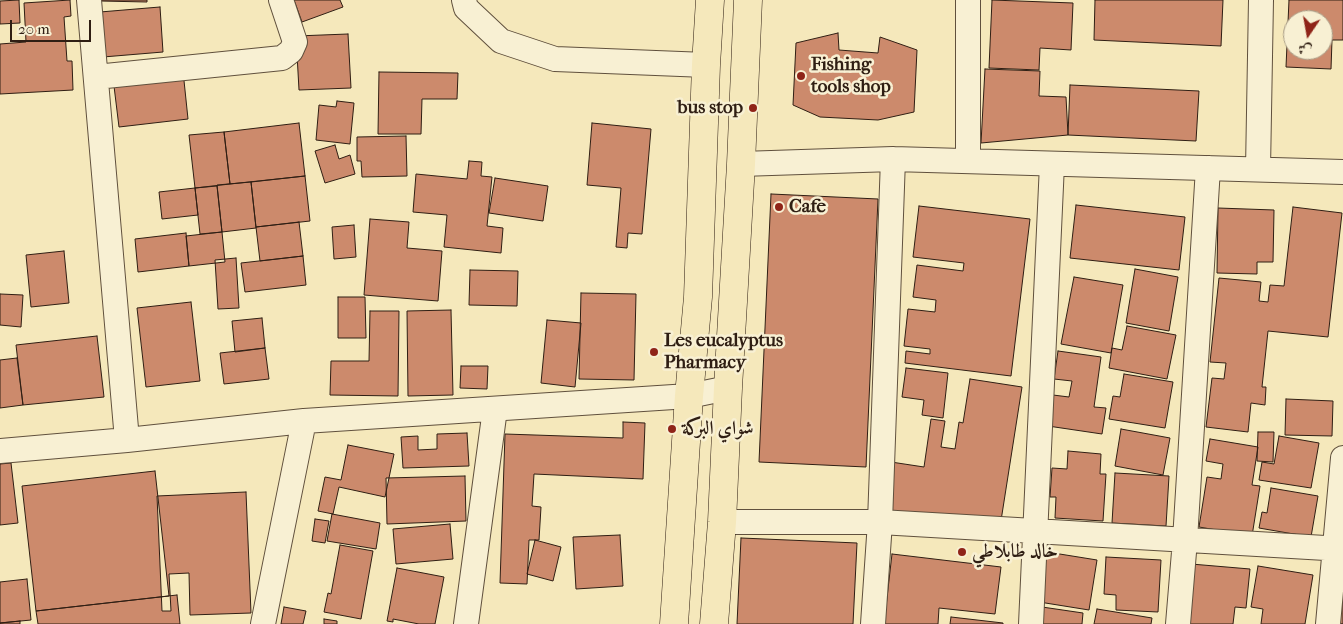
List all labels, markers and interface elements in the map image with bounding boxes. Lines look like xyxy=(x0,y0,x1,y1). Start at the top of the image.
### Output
scale bar xyxy=(12,10,94,42)
north arrow xyxy=(1283,10,1333,60)
text: 20 m xyxy=(18,20,50,38)
text: ش xyxy=(1296,39,1314,59)
place label: Fishing tools shop xyxy=(811,54,891,98)
marker: Fishing tools shop xyxy=(795,70,807,82)
place label: bus stop xyxy=(678,97,743,119)
marker: bus stop xyxy=(747,102,759,114)
place label: Cafe xyxy=(789,196,826,218)
marker: Cafe xyxy=(773,201,785,213)
place label: Les eucalyptus Pharmacy xyxy=(664,330,783,374)
marker: Les eucalyptus Pharmacy xyxy=(648,346,660,358)
place label: شواي البركة xyxy=(682,418,754,440)
marker: شواي البركة xyxy=(666,423,678,435)
place label: خالد طابلاطي xyxy=(972,541,1058,563)
marker: خالد طابلاطي xyxy=(956,546,968,558)

